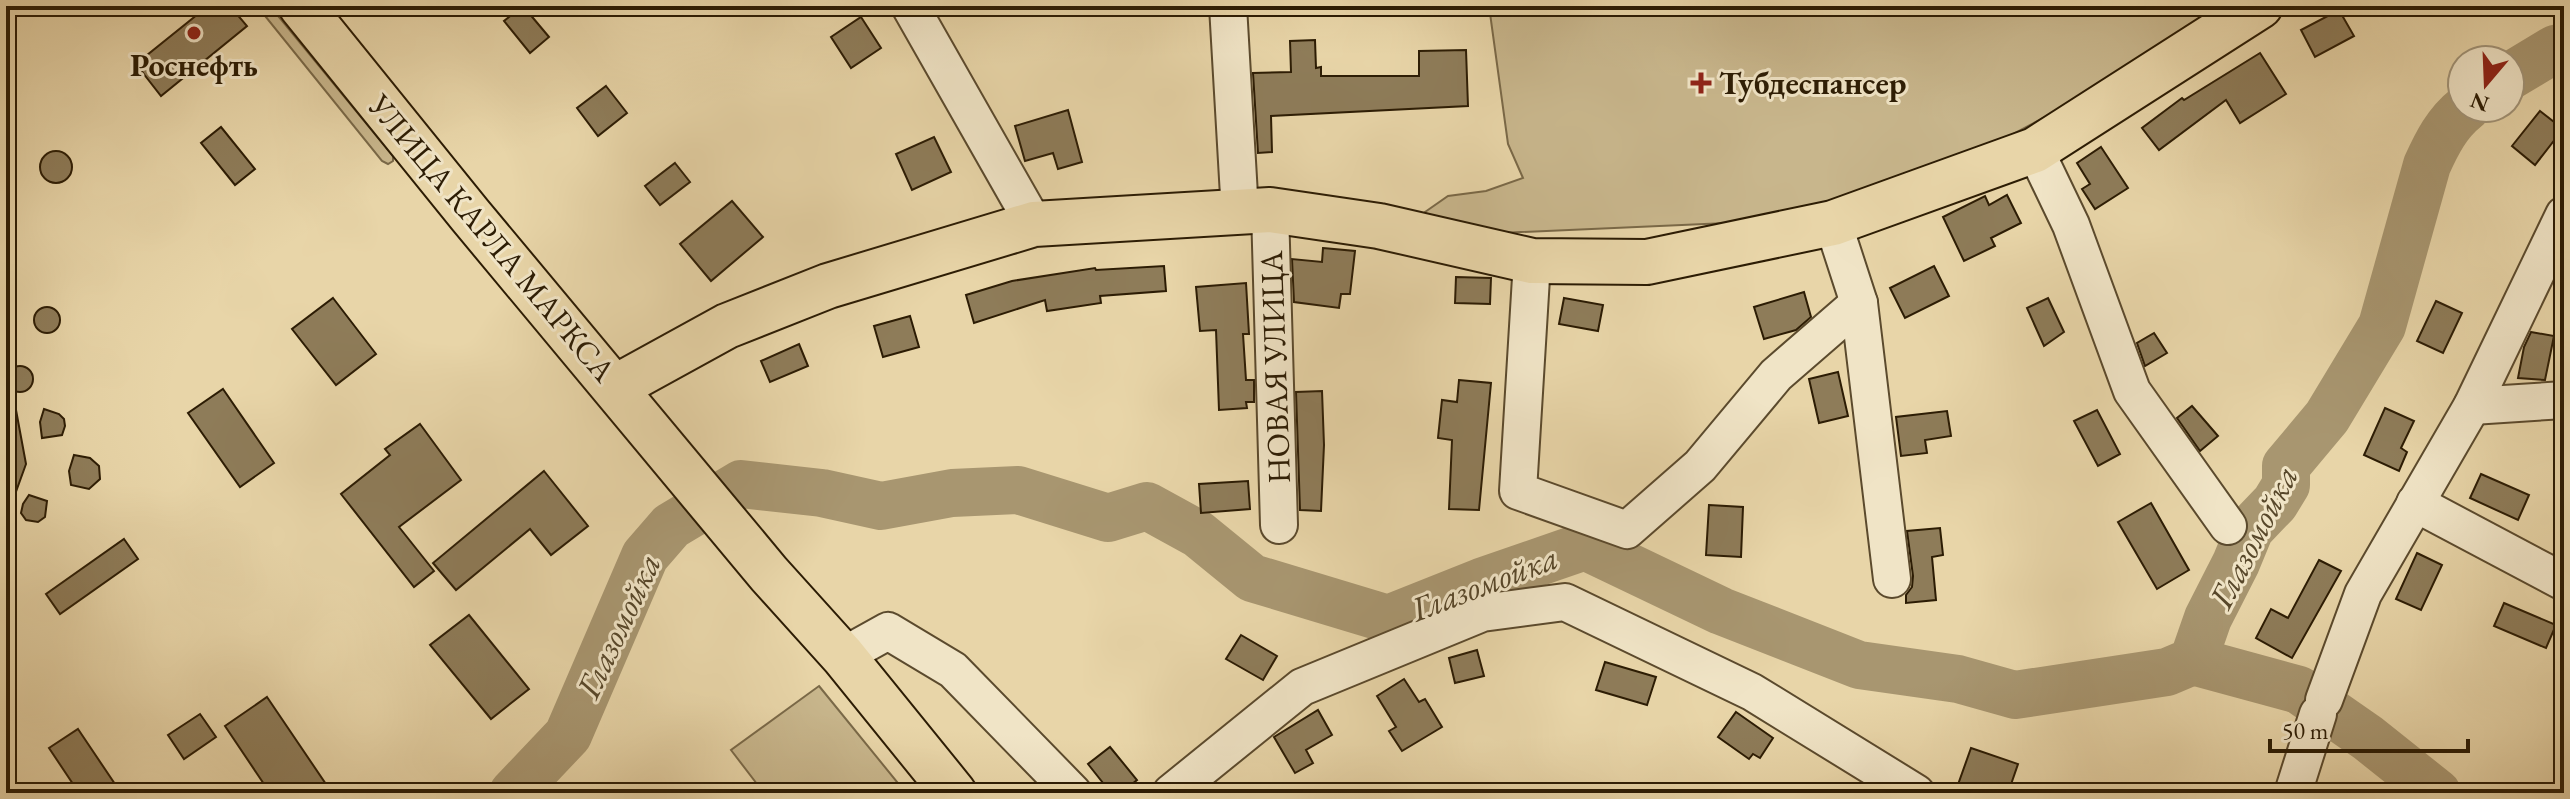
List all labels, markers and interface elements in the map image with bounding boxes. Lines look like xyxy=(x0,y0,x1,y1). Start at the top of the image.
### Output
marker: Роснефть xyxy=(185,24,203,42)
place label: Роснефть xyxy=(130,44,258,86)
north arrow xyxy=(2446,44,2526,124)
place label: Тубдеспансер xyxy=(1719,62,1906,104)
marker: Тубдеспансер xyxy=(1690,72,1712,94)
street label: УЛИЦА КАРЛА МАРКСА xyxy=(358,84,625,391)
text: N xyxy=(2466,86,2493,119)
street label: НОВАЯ УЛИЦА xyxy=(1250,249,1300,484)
water label: Глазомойка xyxy=(2198,458,2308,617)
water label: Глазомойка xyxy=(1403,535,1564,632)
water label: Глазомойка xyxy=(565,547,671,706)
scale bar xyxy=(2270,703,2468,753)
text: 50 m xyxy=(2282,715,2329,746)

